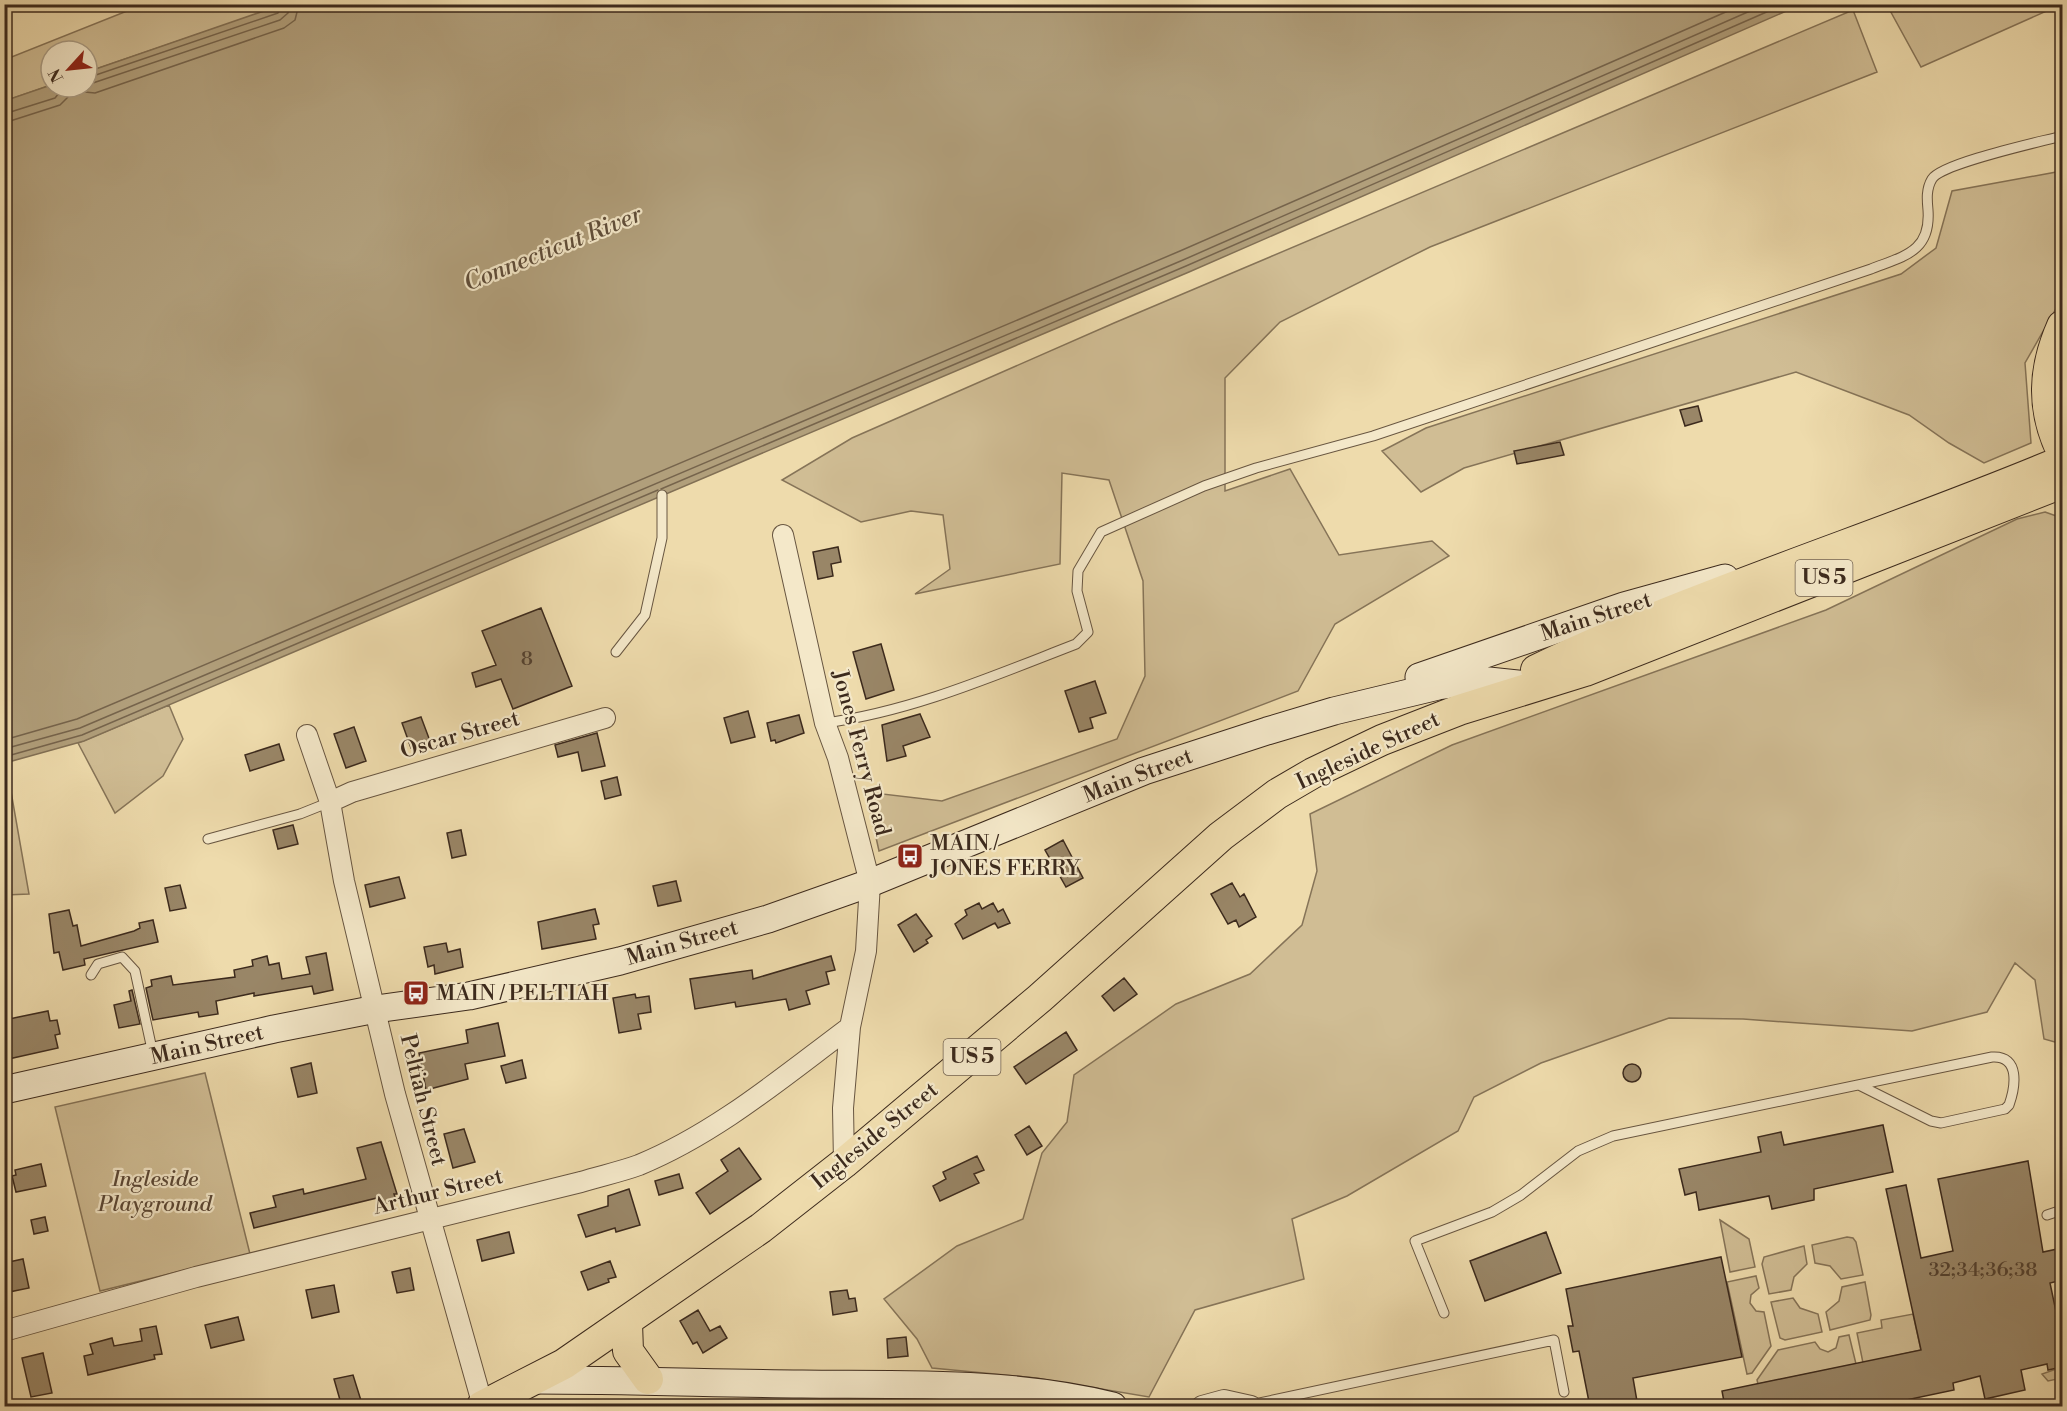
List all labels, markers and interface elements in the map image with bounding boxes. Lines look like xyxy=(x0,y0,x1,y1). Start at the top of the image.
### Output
north arrow xyxy=(39,39,99,99)
text: N xyxy=(45,65,68,86)
water label: Connecticut River xyxy=(460,199,647,298)
road number: US 5 xyxy=(1796,560,1852,596)
street label: Main Street xyxy=(1537,586,1655,648)
house number: 8 xyxy=(521,647,533,672)
street label: Jones Ferry Road xyxy=(826,666,896,839)
street label: Oscar Street xyxy=(397,705,523,765)
street label: Ingleside Street xyxy=(1292,706,1444,796)
street label: Main Street xyxy=(1079,743,1197,809)
place label: MAIN / JONES FERRY xyxy=(929,830,1082,882)
bus stop icon: MAIN / JONES FERRY xyxy=(895,841,925,871)
street label: Main Street xyxy=(623,914,741,972)
bus stop icon: MAIN / PELTIAH xyxy=(401,978,431,1008)
place label: MAIN / PELTIAH xyxy=(436,980,609,1007)
street label: Main Street xyxy=(148,1019,266,1071)
street label: Peltiah Street xyxy=(394,1031,452,1169)
road number: US 5 xyxy=(944,1039,1000,1075)
street label: Ingleside Street xyxy=(806,1077,944,1195)
street label: Arthur Street xyxy=(369,1163,506,1221)
park label: Ingleside Playground xyxy=(97,1166,214,1218)
house number: 32;34;36;38 xyxy=(1929,1258,2037,1283)

